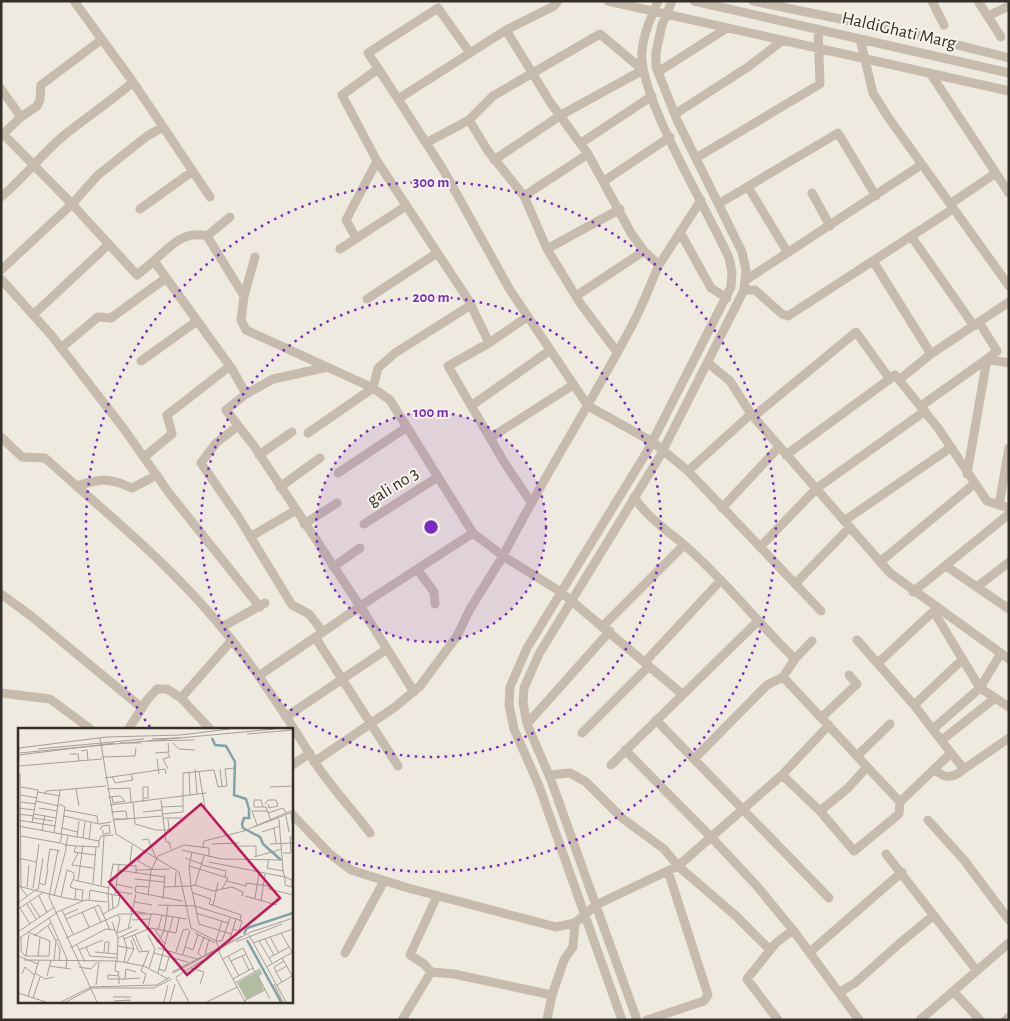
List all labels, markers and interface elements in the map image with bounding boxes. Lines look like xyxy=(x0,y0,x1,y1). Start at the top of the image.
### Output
street label: HaldiGhati Marg xyxy=(840,9,958,53)
text: 300 m xyxy=(413,175,449,190)
text: 200 m xyxy=(412,290,450,305)
text: 100 m xyxy=(413,405,449,420)
street label: gali no 3 xyxy=(364,464,422,510)
centre of rings xyxy=(422,518,440,536)
inset map xyxy=(18,728,292,1004)

